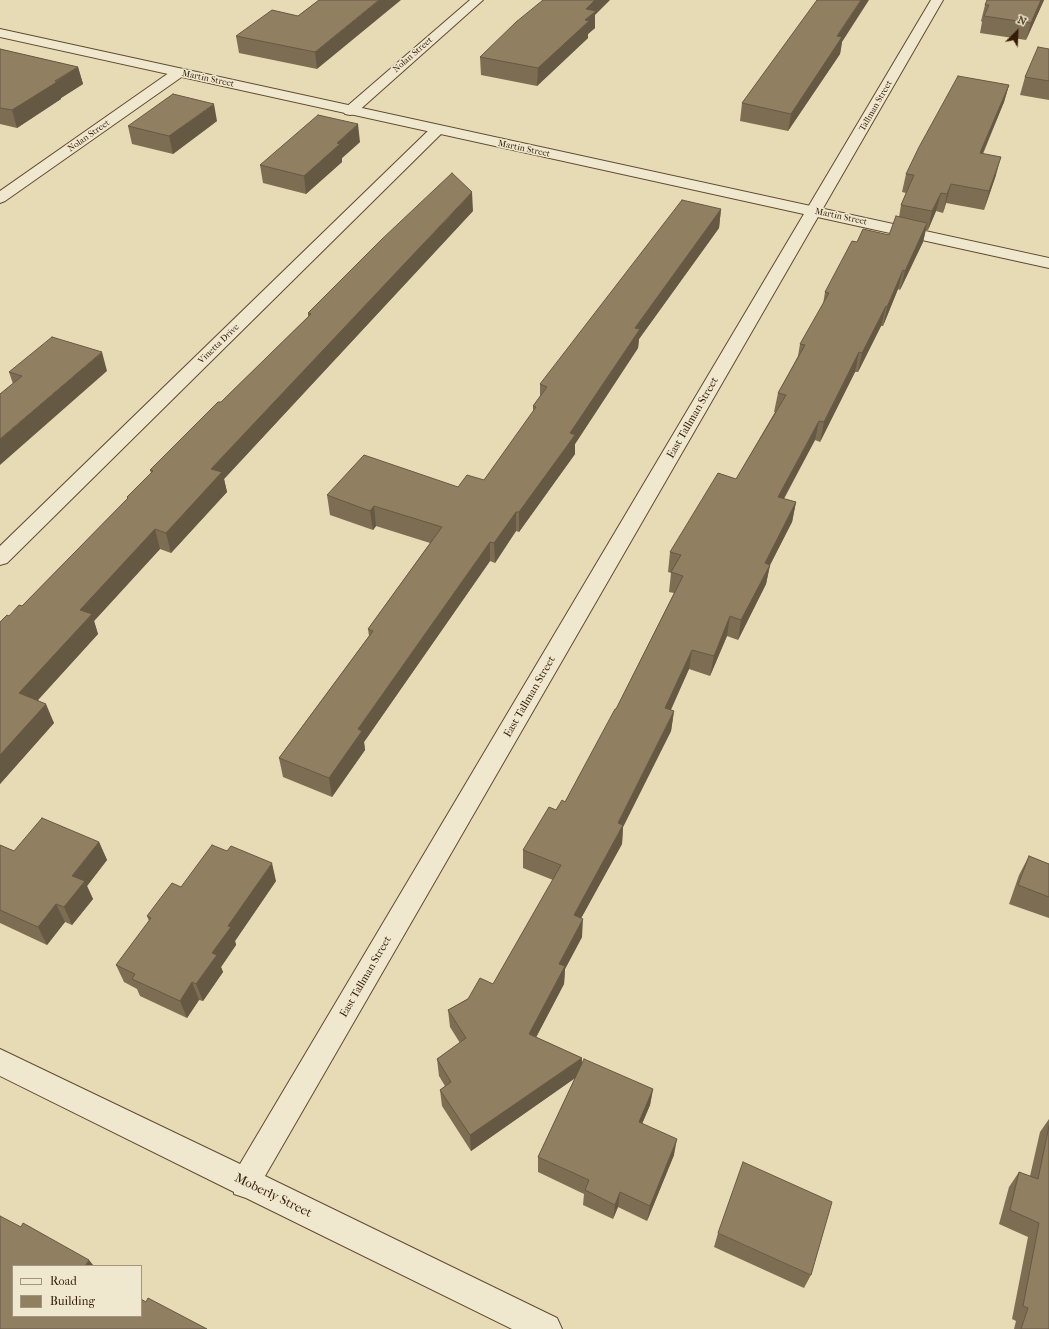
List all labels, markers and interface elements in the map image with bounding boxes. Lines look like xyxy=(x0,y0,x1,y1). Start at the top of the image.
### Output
north arrow xyxy=(997,12,1037,52)
text: N xyxy=(1016,13,1029,28)
street label: Nolan Street xyxy=(391,35,435,75)
street label: Martin Street xyxy=(181,68,235,90)
street label: Tallman Street xyxy=(857,79,895,133)
street label: Nolan Street xyxy=(66,118,112,154)
street label: Martin Street xyxy=(497,138,551,160)
street label: Martin Street xyxy=(814,206,868,228)
street label: Vinetta Drive xyxy=(196,322,242,366)
street label: East Tallman Street xyxy=(664,375,722,461)
street label: East Tallman Street xyxy=(501,654,559,740)
street label: East Tallman Street xyxy=(337,934,395,1020)
street label: Moberly Street xyxy=(232,1171,314,1221)
legend xyxy=(12,1265,142,1317)
text: Road xyxy=(50,1274,77,1288)
text: Building xyxy=(50,1294,95,1308)

